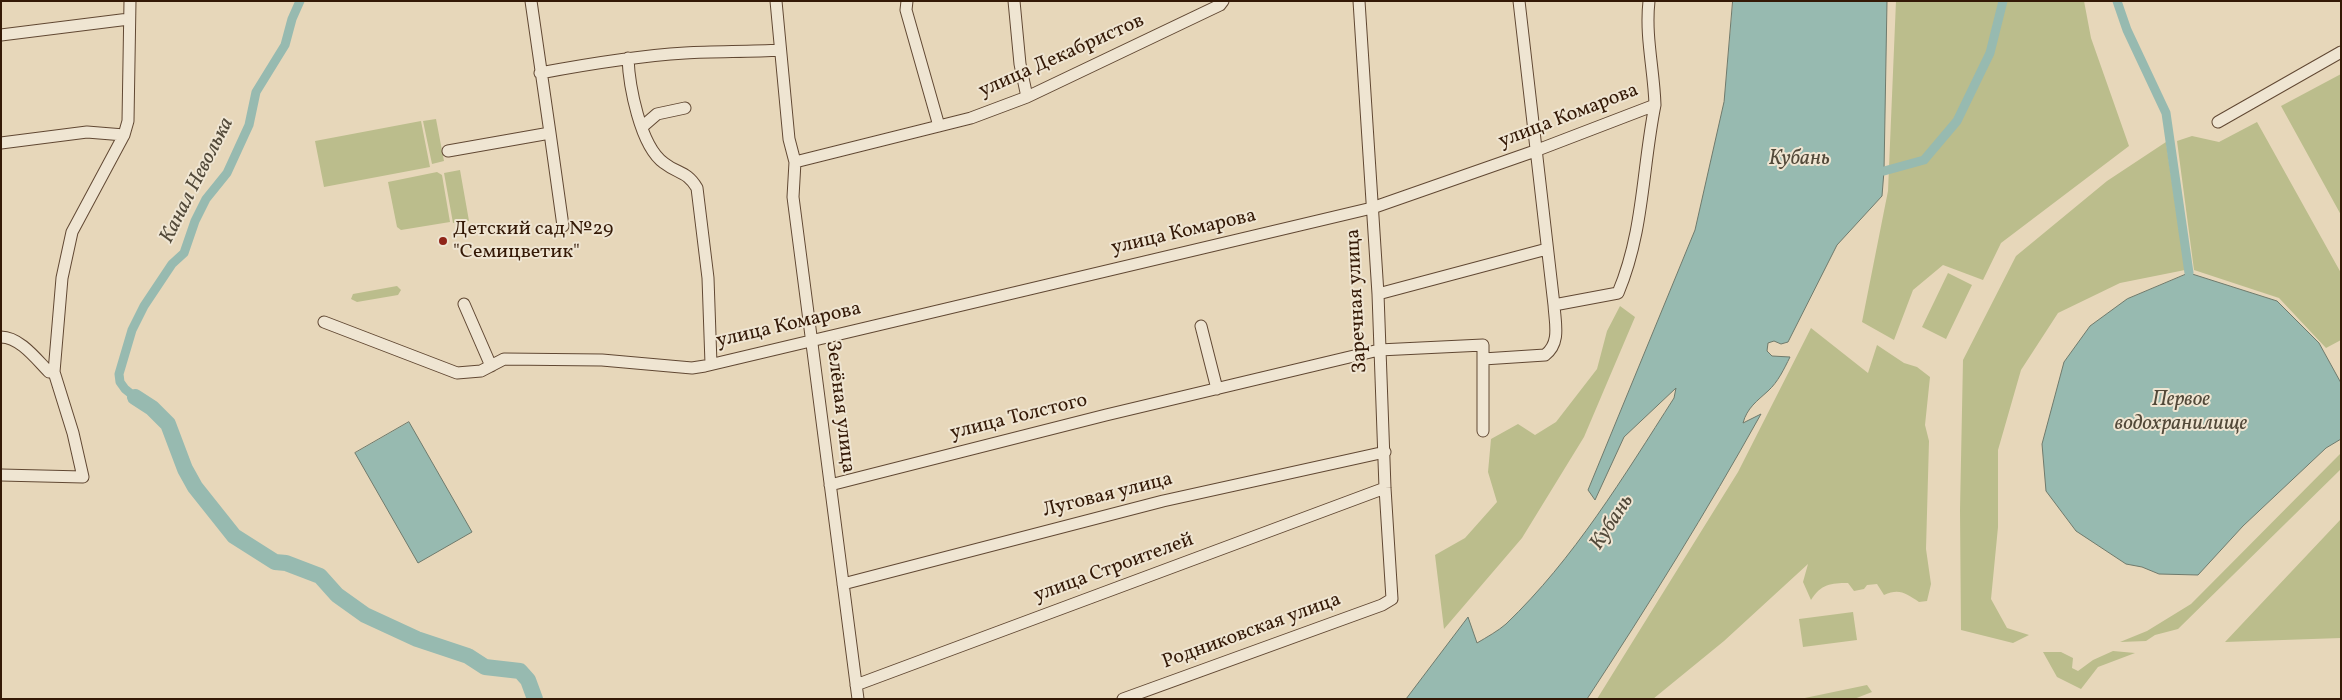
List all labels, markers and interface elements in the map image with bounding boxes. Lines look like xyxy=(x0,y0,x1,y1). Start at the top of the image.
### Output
street label: улица Декабристов xyxy=(976,10,1148,104)
street label: улица Комарова xyxy=(1496,79,1642,155)
water label: Канал Неволька xyxy=(155,114,241,248)
water label: Кубань xyxy=(1768,147,1830,173)
street label: улица Комарова xyxy=(1109,205,1259,261)
place label: Детский сад №29 "Семицветик" xyxy=(453,218,613,265)
street label: Заречная улица xyxy=(1342,228,1374,374)
marker: Детский сад №29 "Семицветик" xyxy=(437,235,449,247)
street label: улица Комарова xyxy=(714,298,864,354)
street label: Зелёная улица xyxy=(819,339,859,475)
water label: Первое водохранилище xyxy=(2115,388,2247,438)
street label: улица Толстого xyxy=(948,389,1090,447)
street label: Луговая улица xyxy=(1041,468,1175,524)
water label: Кубань xyxy=(1586,490,1640,556)
street label: улица Строителей xyxy=(1031,529,1197,609)
street label: Родниковская улица xyxy=(1159,589,1345,675)

